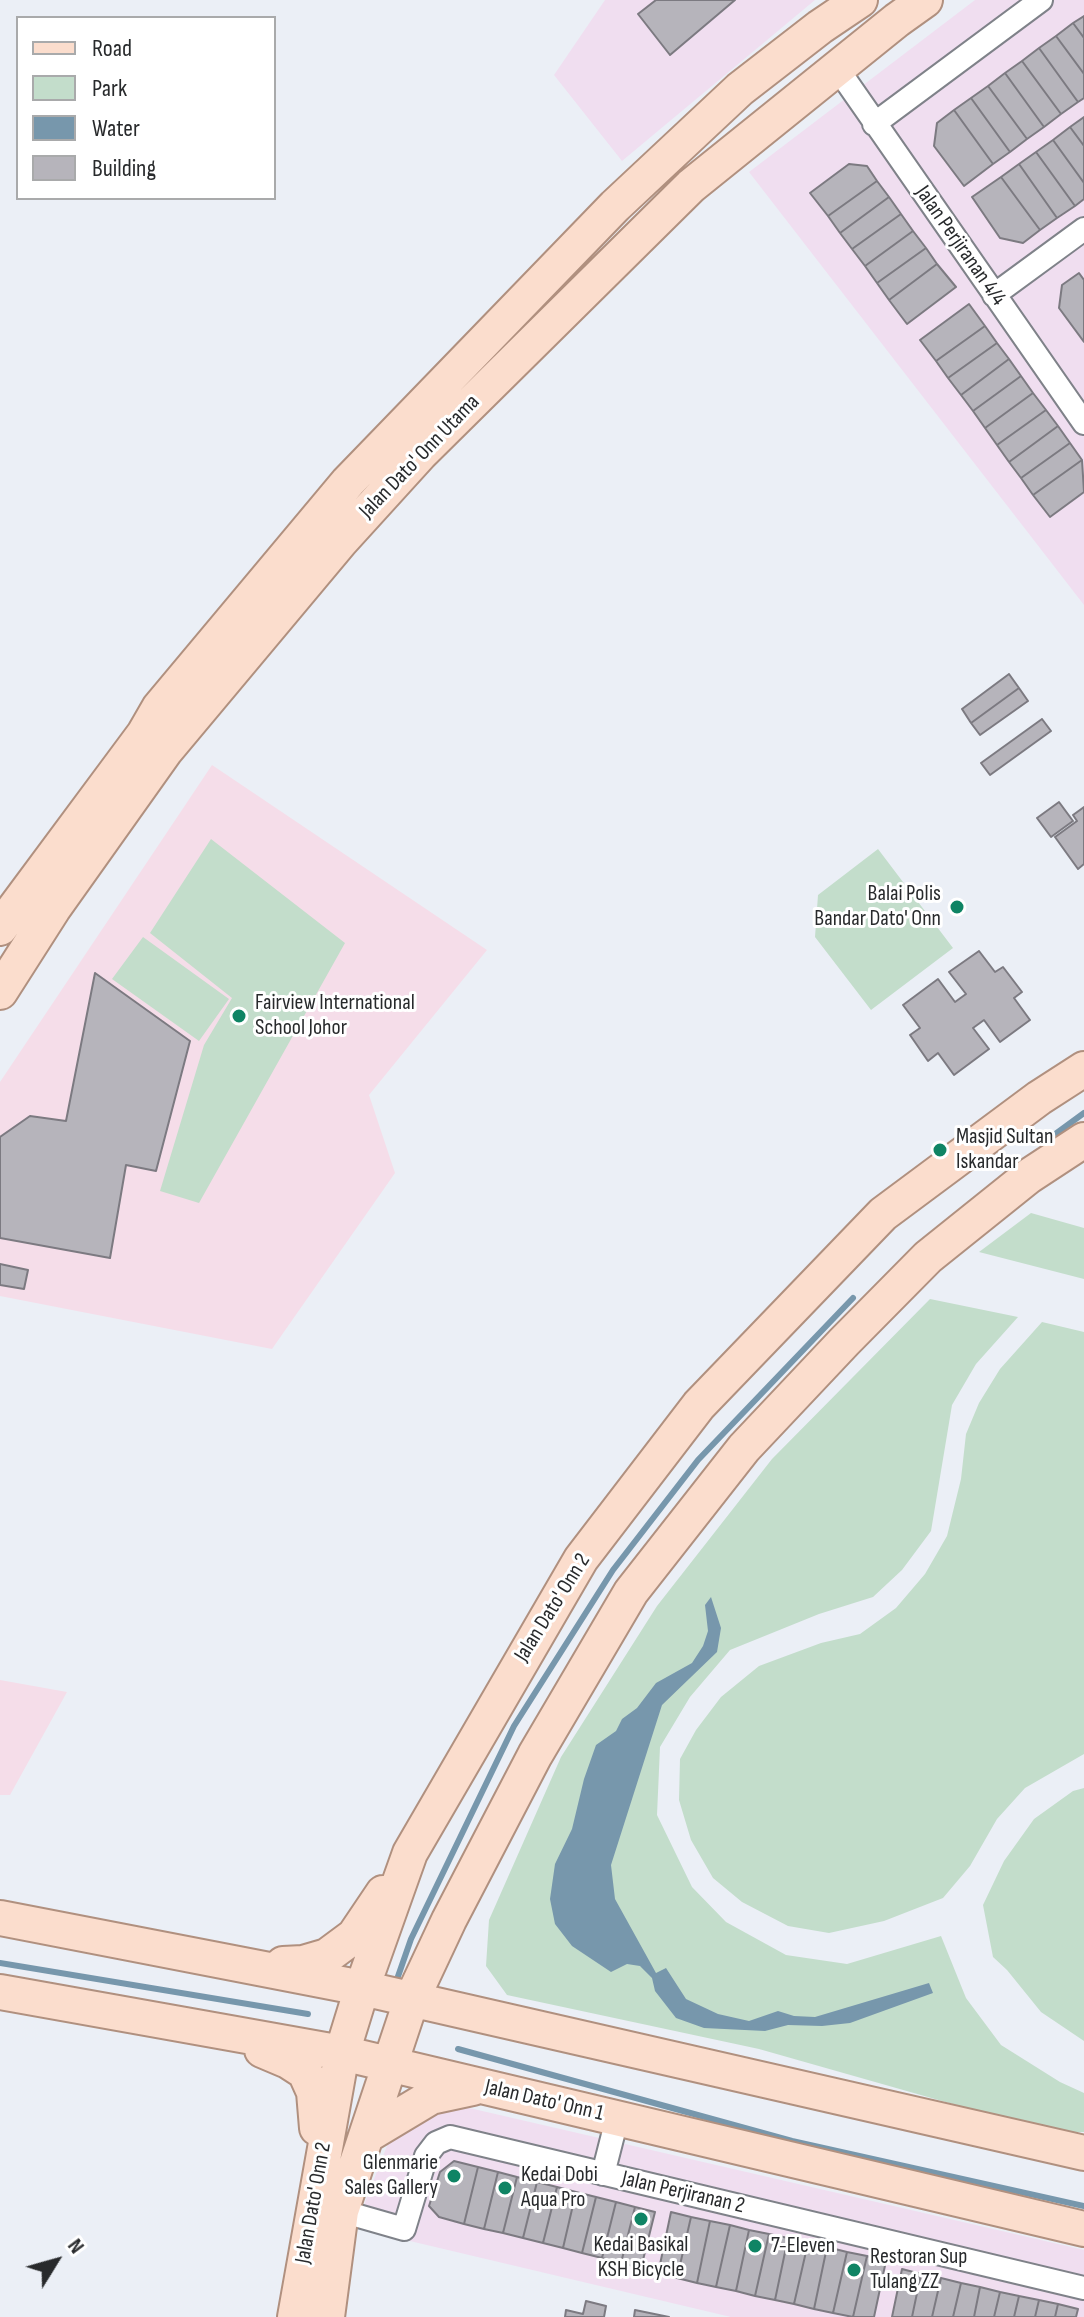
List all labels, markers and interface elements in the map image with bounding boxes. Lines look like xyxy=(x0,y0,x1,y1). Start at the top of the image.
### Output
legend xyxy=(16,16,276,200)
text: Road xyxy=(92,34,132,63)
text: Park xyxy=(92,74,127,103)
text: Water xyxy=(92,114,140,143)
text: Building xyxy=(92,154,156,183)
street label: Jalan Perjiranan 4/4 xyxy=(909,181,1011,311)
street label: Jalan Dato' Onn Utama xyxy=(354,390,486,524)
place label: Balai Polis Bandar Dato' Onn xyxy=(814,881,941,932)
marker: Balai Polis Bandar Dato' Onn xyxy=(948,898,966,916)
place label: Fairview International School Johor xyxy=(255,990,415,1042)
marker: Fairview International School Johor xyxy=(230,1007,248,1025)
place label: Masjid Sultan Iskandar xyxy=(956,1124,1053,1176)
marker: Masjid Sultan Iskandar xyxy=(931,1141,949,1159)
street label: Jalan Dato' Onn 2 xyxy=(509,1549,597,1667)
street label: Jalan Dato' Onn 1 xyxy=(482,2075,606,2127)
street label: Jalan Dato' Onn 2 xyxy=(290,2140,338,2266)
place label: Glenmarie Sales Gallery xyxy=(344,2150,438,2202)
place label: Kedai Dobi Aqua Pro xyxy=(521,2162,598,2214)
street label: Jalan Perjiranan 2 xyxy=(619,2166,747,2220)
marker: Glenmarie Sales Gallery xyxy=(445,2167,463,2185)
marker: Kedai Dobi Aqua Pro xyxy=(496,2179,514,2197)
marker: Kedai Basikal KSH Bicycle xyxy=(632,2210,650,2228)
north arrow xyxy=(16,2221,96,2301)
place label: Kedai Basikal KSH Bicycle xyxy=(594,2232,688,2284)
text: N xyxy=(61,2233,90,2259)
place label: 7-Eleven xyxy=(771,2233,835,2259)
marker: 7-Eleven xyxy=(746,2237,764,2255)
place label: Restoran Sup Tulang ZZ xyxy=(870,2244,967,2296)
marker: Restoran Sup Tulang ZZ xyxy=(845,2261,863,2279)

